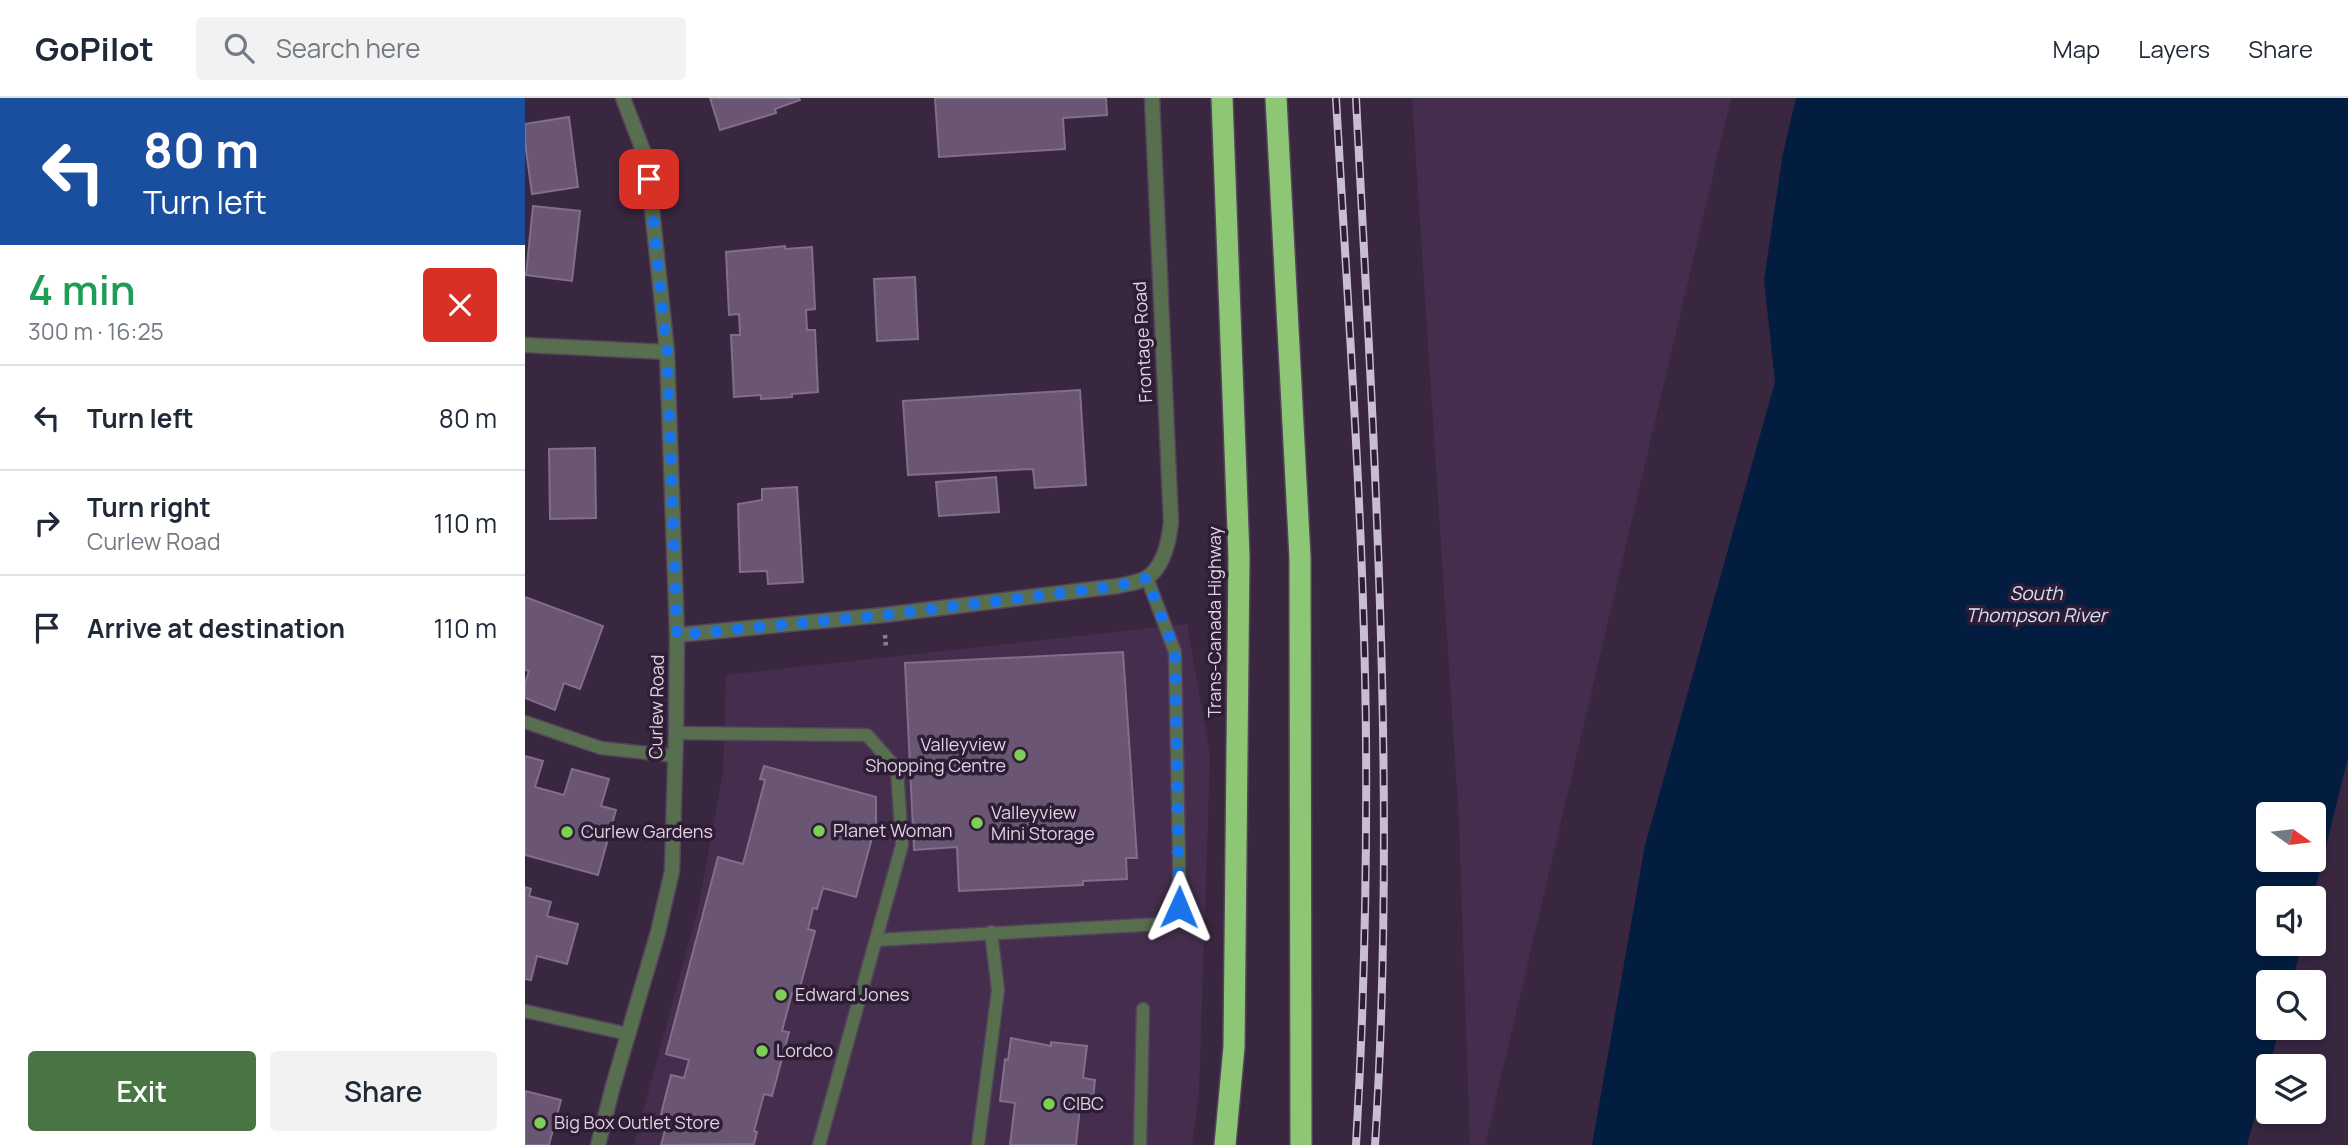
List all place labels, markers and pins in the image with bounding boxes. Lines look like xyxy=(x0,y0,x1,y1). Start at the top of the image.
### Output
pin xyxy=(619,149,679,209)
place label: Valleyview Shopping Centre xyxy=(865,732,1006,777)
marker: Valleyview Shopping Centre xyxy=(1012,747,1028,763)
place label: Valleyview Mini Storage xyxy=(991,800,1095,845)
marker: Valleyview Mini Storage xyxy=(969,815,985,831)
place label: Planet Woman xyxy=(833,818,952,842)
place label: Curlew Gardens xyxy=(581,819,713,843)
marker: Planet Woman xyxy=(811,823,827,839)
marker: Curlew Gardens xyxy=(559,824,575,840)
place label: Edward Jones xyxy=(795,982,909,1006)
marker: Edward Jones xyxy=(773,987,789,1003)
place label: Lordco xyxy=(776,1038,833,1062)
marker: Lordco xyxy=(754,1043,770,1059)
place label: CIBC xyxy=(1063,1091,1104,1115)
marker: CIBC xyxy=(1041,1096,1057,1112)
place label: Big Box Outlet Store xyxy=(554,1110,720,1134)
marker: Big Box Outlet Store xyxy=(532,1115,548,1131)

